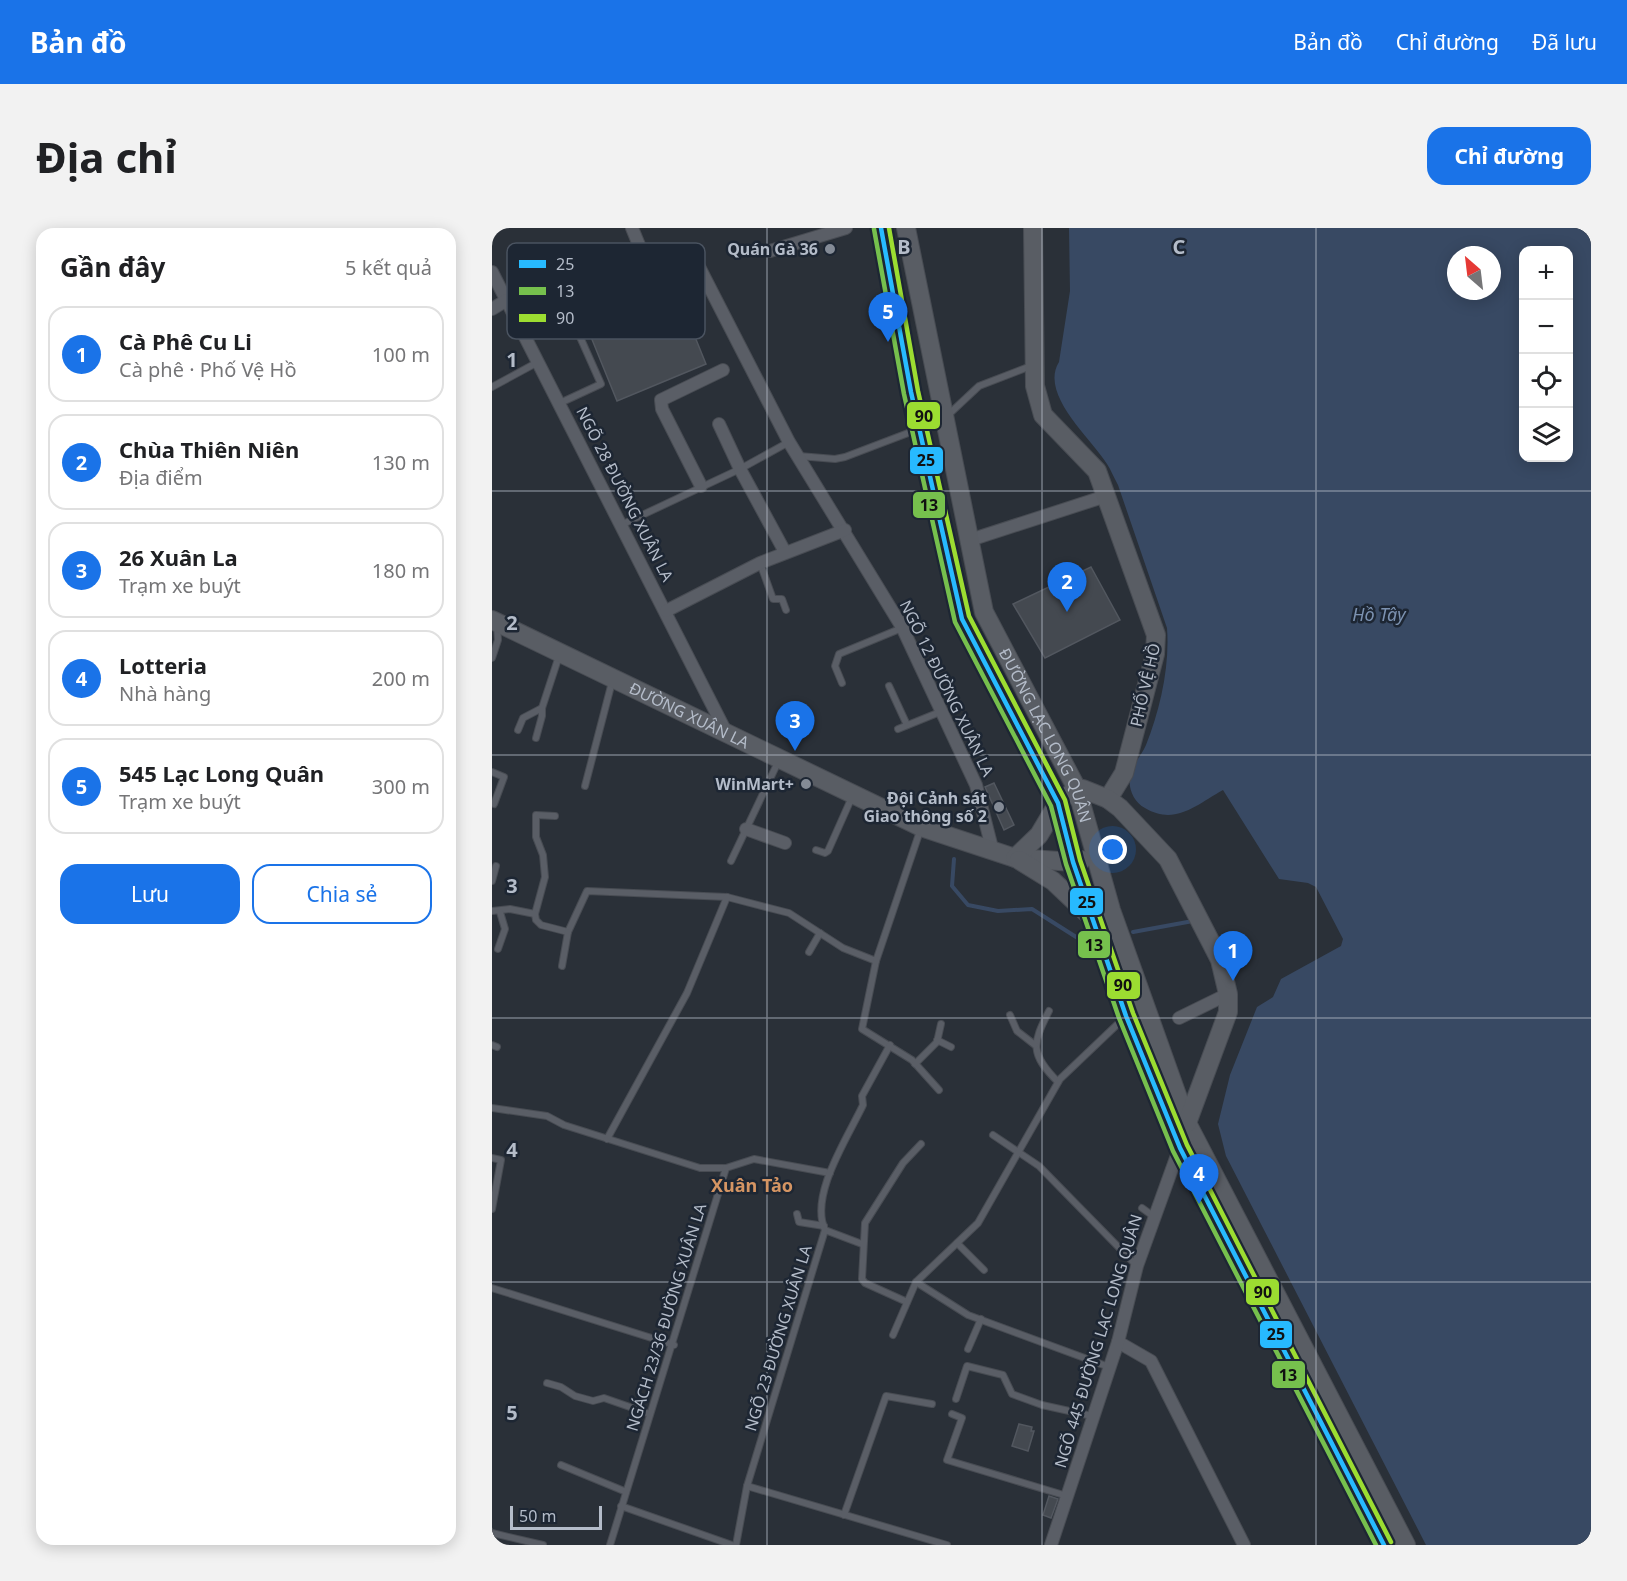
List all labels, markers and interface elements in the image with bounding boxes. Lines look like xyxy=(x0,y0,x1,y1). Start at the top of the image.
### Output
text: Bản đồ xyxy=(30,23,126,61)
text: Bản đồ xyxy=(1293,28,1363,56)
text: Chỉ đường xyxy=(1396,28,1499,56)
text: Đã lưu xyxy=(1532,28,1597,56)
button: Chỉ đường xyxy=(1427,127,1591,185)
text: Địa chỉ xyxy=(36,128,177,185)
text: B xyxy=(897,233,911,260)
text: C xyxy=(1173,233,1186,260)
place label: Quán Gà 36 xyxy=(727,238,818,260)
marker: Quán Gà 36 xyxy=(823,242,837,256)
legend xyxy=(507,243,705,339)
north arrow xyxy=(1447,246,1501,300)
map controls xyxy=(1519,246,1573,462)
button: + xyxy=(1519,246,1573,300)
text: Gần đây xyxy=(60,249,165,285)
text: 25 xyxy=(556,253,574,275)
text: 5 kết quả xyxy=(345,254,432,281)
text: 13 xyxy=(556,280,574,302)
pin: 5 xyxy=(868,292,908,342)
button: − xyxy=(1519,300,1573,354)
text: 90 xyxy=(556,307,574,329)
text: Cà Phê Cu Li xyxy=(119,326,252,356)
text: 1 xyxy=(76,341,87,368)
text: 100 m xyxy=(372,341,430,368)
text: 1 xyxy=(506,346,518,373)
button: locate xyxy=(1519,354,1573,408)
text: Cà phê · Phố Vệ Hồ xyxy=(119,356,297,383)
line badge: 90 xyxy=(906,401,941,430)
street label: NGÕ 28 ĐƯỜNG XUÂN LA xyxy=(571,403,679,586)
text: 90 xyxy=(915,405,933,427)
button: layers xyxy=(1519,408,1573,462)
text: Chùa Thiên Niên xyxy=(119,434,299,464)
line badge: 25 xyxy=(909,446,944,475)
text: 2 xyxy=(76,449,87,476)
text: 130 m xyxy=(372,449,430,476)
text: 25 xyxy=(917,449,935,471)
text: Địa điểm xyxy=(119,464,203,491)
line badge: 13 xyxy=(912,491,946,519)
text: 13 xyxy=(920,494,938,516)
text: 26 Xuân La xyxy=(119,542,238,572)
text: 3 xyxy=(76,557,87,584)
text: 180 m xyxy=(372,557,430,584)
pin: 2 xyxy=(1048,562,1086,612)
text: Trạm xe buýt xyxy=(119,572,241,599)
street label: NGÕ 12 ĐƯỜNG XUÂN LA xyxy=(895,596,1000,780)
water label: Hồ Tây xyxy=(1352,602,1407,626)
text: 2 xyxy=(506,609,518,636)
street label: PHỐ VỆ HỒ xyxy=(1125,641,1165,729)
street label: ĐƯỜNG LẠC LONG QUÂN xyxy=(994,644,1097,825)
text: Lotteria xyxy=(119,650,207,680)
text: 4 xyxy=(76,665,87,692)
text: 200 m xyxy=(372,665,430,692)
street label: ĐƯỜNG XUÂN LA xyxy=(626,677,754,754)
text: Nhà hàng xyxy=(119,680,211,707)
pin: 3 xyxy=(776,702,814,751)
text: 545 Lạc Long Quân xyxy=(119,758,324,788)
text: 5 xyxy=(76,773,87,800)
text: 300 m xyxy=(372,773,430,800)
place label: WinMart+ xyxy=(715,773,794,795)
marker: WinMart+ xyxy=(799,777,813,791)
place label: Đội Cảnh sát Giao thông số 2 xyxy=(864,787,987,827)
text: Trạm xe buýt xyxy=(119,788,241,815)
marker: Đội Cảnh sát Giao thông số 2 xyxy=(992,800,1006,814)
your location xyxy=(1098,835,1127,864)
button: Lưu xyxy=(60,864,240,924)
button: Chia sẻ xyxy=(252,864,432,924)
text: 3 xyxy=(506,872,518,899)
line badge: 25 xyxy=(1069,887,1104,916)
text: 25 xyxy=(1078,891,1096,913)
line badge: 13 xyxy=(1077,930,1111,959)
pin: 1 xyxy=(1214,932,1252,981)
text: 13 xyxy=(1085,934,1103,956)
line badge: 90 xyxy=(1106,971,1141,1000)
text: 90 xyxy=(1114,974,1132,996)
text: 4 xyxy=(506,1136,518,1163)
pin: 4 xyxy=(1180,1154,1218,1204)
district label: Xuân Tảo xyxy=(711,1173,793,1197)
street label: NGÁCH 23/36 ĐƯỜNG XUÂN LA xyxy=(621,1200,711,1434)
street label: NGÕ 445 ĐƯỜNG LẠC LONG QUÂN xyxy=(1049,1211,1147,1471)
street label: NGÕ 23 ĐƯỜNG XUÂN LA xyxy=(739,1242,817,1434)
line badge: 90 xyxy=(1245,1278,1280,1306)
text: 90 xyxy=(1254,1281,1272,1303)
line badge: 25 xyxy=(1259,1320,1293,1349)
text: 25 xyxy=(1267,1323,1285,1345)
line badge: 13 xyxy=(1271,1360,1306,1389)
text: 13 xyxy=(1279,1364,1297,1386)
text: 5 xyxy=(506,1399,518,1426)
scale bar xyxy=(510,1503,602,1530)
text: 50 m xyxy=(519,1505,556,1527)

